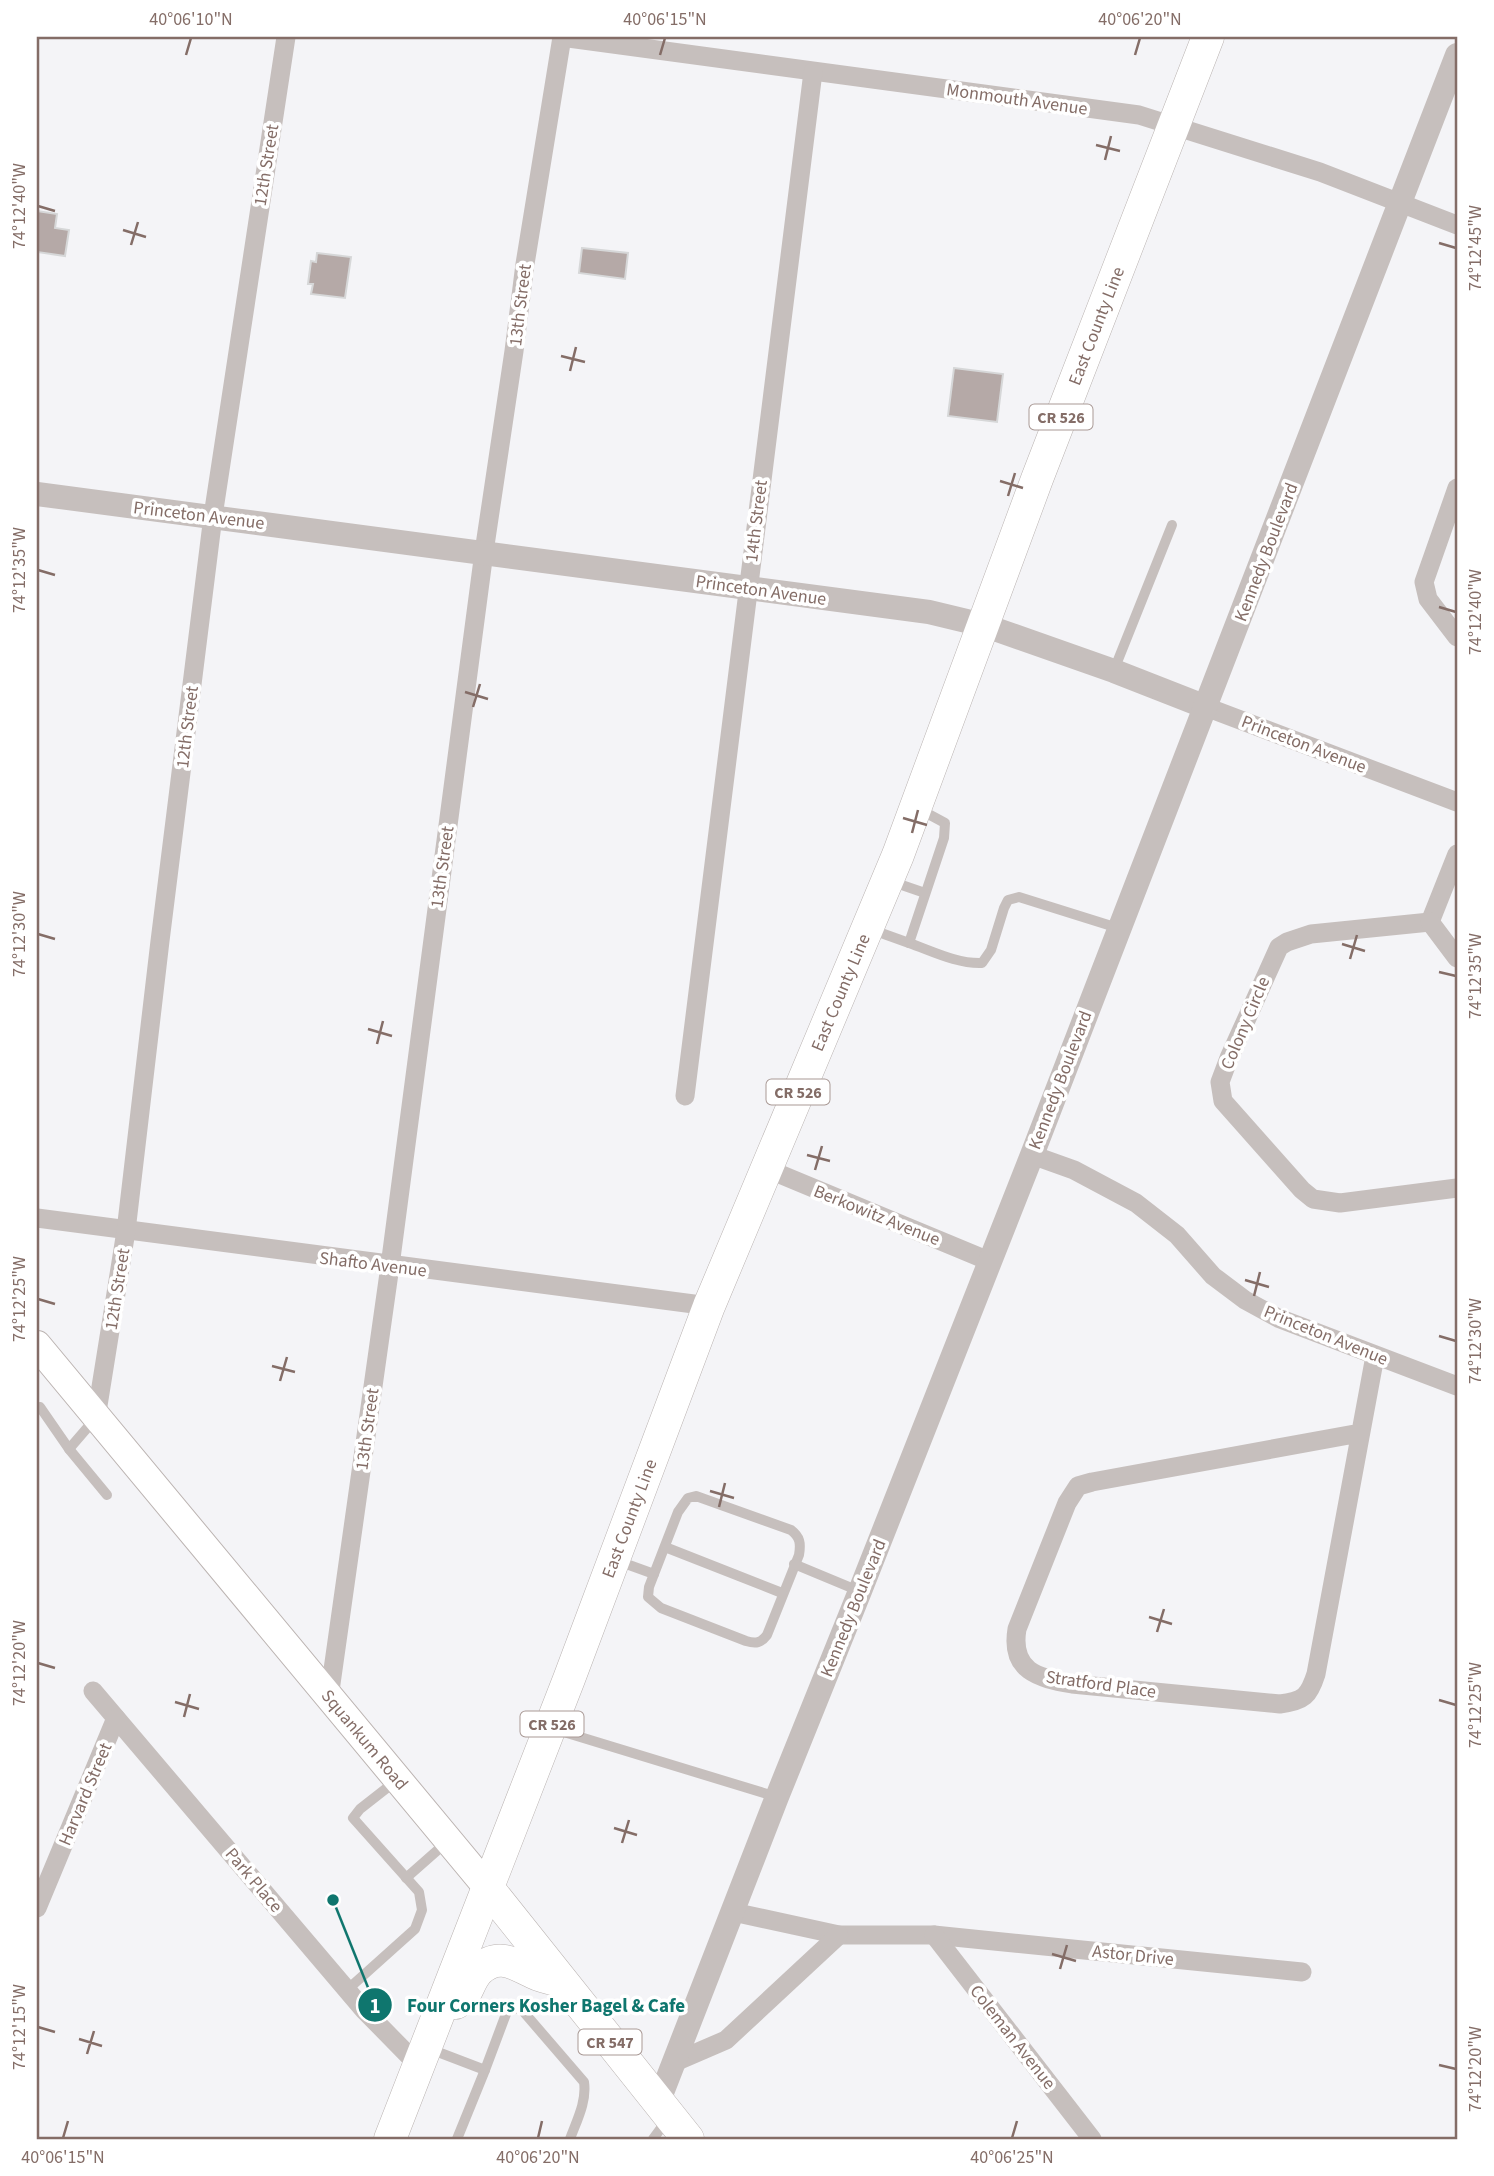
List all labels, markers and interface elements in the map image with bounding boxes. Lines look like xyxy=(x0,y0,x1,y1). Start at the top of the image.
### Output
text: 40°06'10"N xyxy=(149,7,233,32)
text: 40°06'15"N xyxy=(623,7,707,32)
text: 40°06'20"N xyxy=(1098,7,1182,32)
street label: Monmouth Avenue xyxy=(945,77,1089,122)
street label: 12th Street xyxy=(248,122,285,208)
text: 74°12'40"W xyxy=(7,163,32,249)
text: 74°12'45"W xyxy=(1463,205,1488,291)
street label: 13th Street xyxy=(503,263,538,348)
street label: East County Line xyxy=(1062,263,1131,389)
road number: CR 526 xyxy=(1030,404,1092,430)
street label: 14th Street xyxy=(739,479,774,564)
street label: Kennedy Boulevard xyxy=(1229,479,1304,625)
street label: Princeton Avenue xyxy=(132,495,266,536)
text: 74°12'35"W xyxy=(7,527,32,613)
street label: Princeton Avenue xyxy=(694,569,828,612)
text: 74°12'40"W xyxy=(1463,569,1488,655)
street label: 12th Street xyxy=(170,685,205,770)
street label: Princeton Avenue xyxy=(1238,709,1370,780)
street label: 13th Street xyxy=(424,824,461,910)
text: 74°12'30"W xyxy=(7,891,32,977)
street label: East County Line xyxy=(805,930,877,1055)
text: 74°12'35"W xyxy=(1463,933,1488,1019)
street label: Colony Circle xyxy=(1215,973,1276,1074)
street label: Kennedy Boulevard xyxy=(1023,1007,1098,1153)
road number: CR 526 xyxy=(766,1080,830,1104)
street label: Berkowitz Avenue xyxy=(810,1179,944,1252)
street label: 12th Street xyxy=(99,1246,136,1332)
street label: Shafto Avenue xyxy=(318,1246,428,1283)
text: 74°12'25"W xyxy=(7,1256,32,1342)
text: 74°12'30"W xyxy=(1463,1298,1488,1384)
street label: Princeton Avenue xyxy=(1260,1299,1392,1372)
street label: 13th Street xyxy=(349,1386,386,1472)
street label: East County Line xyxy=(596,1456,663,1582)
street label: Kennedy Boulevard xyxy=(814,1535,893,1681)
text: 74°12'20"W xyxy=(7,1620,32,1706)
text: 74°12'25"W xyxy=(1463,1662,1488,1748)
street label: Stratford Place xyxy=(1044,1664,1158,1705)
street label: Squankum Road xyxy=(315,1684,414,1796)
road number: CR 526 xyxy=(520,1712,584,1736)
street label: Harvard Street xyxy=(53,1739,118,1849)
street label: Park Place xyxy=(219,1842,288,1918)
street label: Astor Drive xyxy=(1091,1939,1175,1972)
street label: Coleman Avenue xyxy=(964,1980,1061,2095)
text: 74°12'15"W xyxy=(7,1984,32,2070)
callout: Four Corners Kosher Bagel & Cafe xyxy=(357,1985,699,2025)
text: 1 xyxy=(369,1991,381,2021)
text: Four Corners Kosher Bagel & Cafe xyxy=(407,1993,685,2020)
text: 74°12'20"W xyxy=(1463,2026,1488,2112)
road number: CR 547 xyxy=(578,2030,642,2054)
text: 40°06'15"N xyxy=(21,2145,105,2170)
text: 40°06'20"N xyxy=(496,2145,580,2170)
text: 40°06'25"N xyxy=(970,2145,1054,2170)

